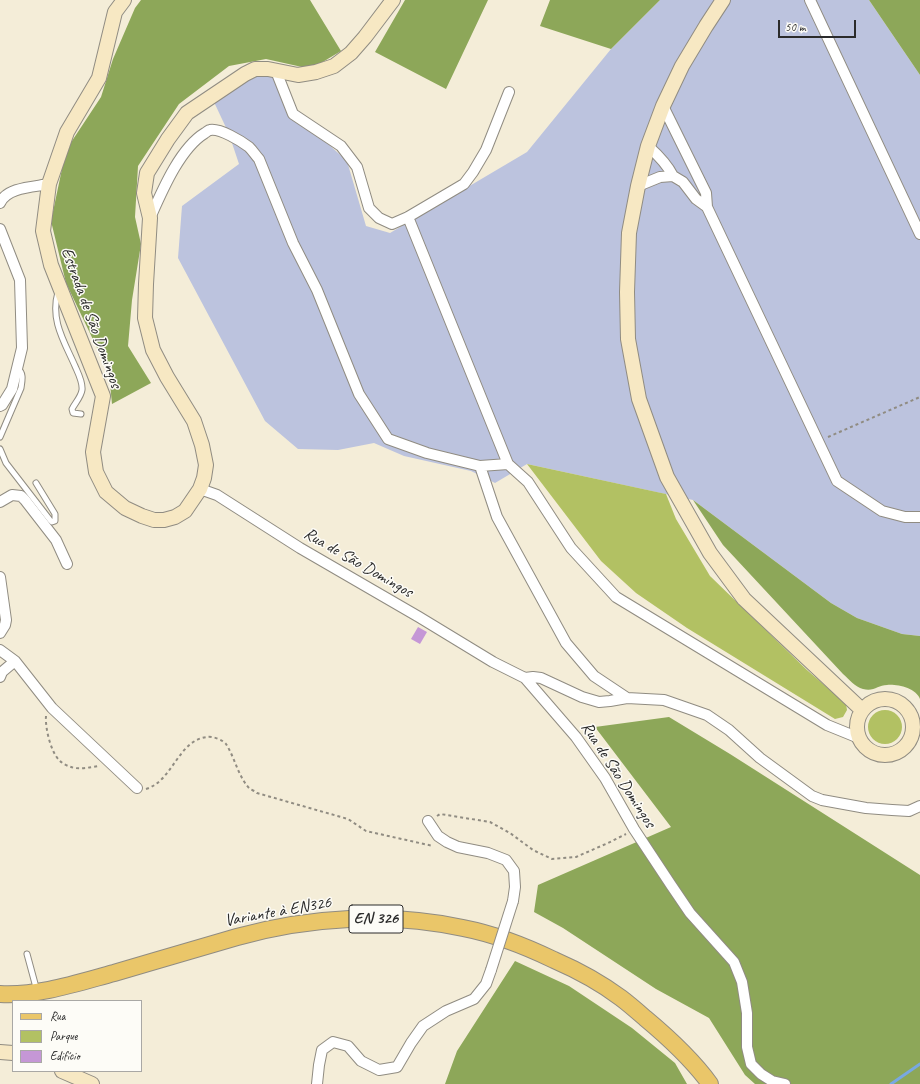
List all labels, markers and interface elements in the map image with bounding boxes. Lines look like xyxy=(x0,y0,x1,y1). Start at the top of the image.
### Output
scale bar xyxy=(780,12,858,38)
text: 50 m xyxy=(785,19,805,35)
street label: Estrada de São Domingos xyxy=(56,245,126,391)
street label: Rua de São Domingos xyxy=(300,524,416,602)
street label: Rua de São Domingos xyxy=(576,718,660,832)
street label: Variante à EN326 xyxy=(223,893,333,931)
road number: EN 326 xyxy=(349,905,403,933)
legend xyxy=(12,1000,142,1072)
text: Rua xyxy=(50,1008,65,1024)
text: Parque xyxy=(50,1028,78,1044)
text: Edifício xyxy=(50,1048,80,1064)

